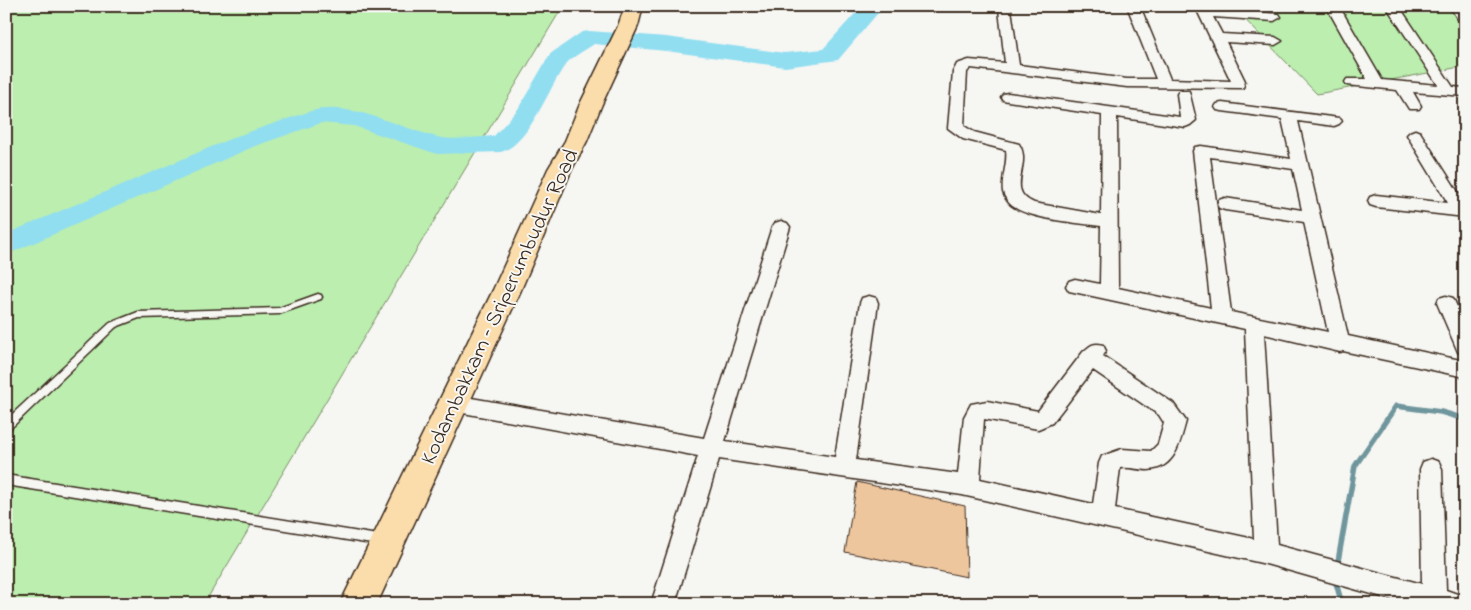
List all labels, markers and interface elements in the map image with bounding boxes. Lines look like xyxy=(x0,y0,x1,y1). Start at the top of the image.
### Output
street label: Kodambakkam – Sriperumbudur Road xyxy=(413,144,588,470)

